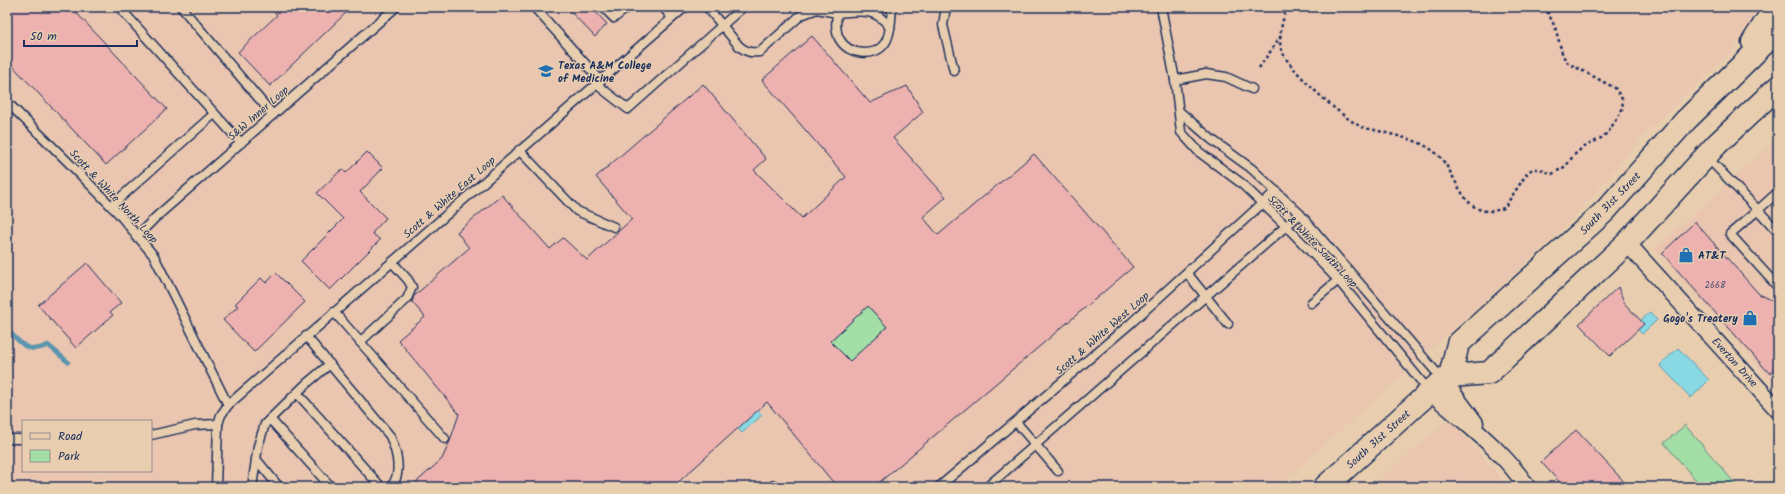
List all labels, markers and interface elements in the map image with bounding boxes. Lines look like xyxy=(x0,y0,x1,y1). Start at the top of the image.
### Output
scale bar xyxy=(24,22,137,48)
text: 50 m xyxy=(30,27,57,46)
place label: Texas A&M College of Medicine xyxy=(558,57,652,88)
school or university icon: Texas A&M College of Medicine xyxy=(537,62,555,80)
street label: S&W Inner Loop xyxy=(224,82,294,145)
street label: Scott & White North Loop xyxy=(65,145,162,248)
street label: Scott & White East Loop xyxy=(399,152,501,243)
street label: South 31st Street xyxy=(1576,168,1646,239)
street label: Scott & White South Loop xyxy=(1263,191,1362,293)
shop icon: AT&T xyxy=(1677,246,1695,264)
place label: AT&T xyxy=(1698,247,1727,265)
house number: 2668 xyxy=(1705,278,1726,293)
street label: Scott & White West Loop xyxy=(1052,287,1154,380)
shop icon: Gogo's Treatery xyxy=(1741,309,1759,327)
place label: Gogo's Treatery xyxy=(1663,310,1738,328)
street label: Everton Drive xyxy=(1707,334,1762,392)
street label: South 31st Street xyxy=(1342,405,1416,474)
legend xyxy=(22,420,152,472)
text: Road xyxy=(58,427,83,446)
text: Park xyxy=(58,447,80,466)

